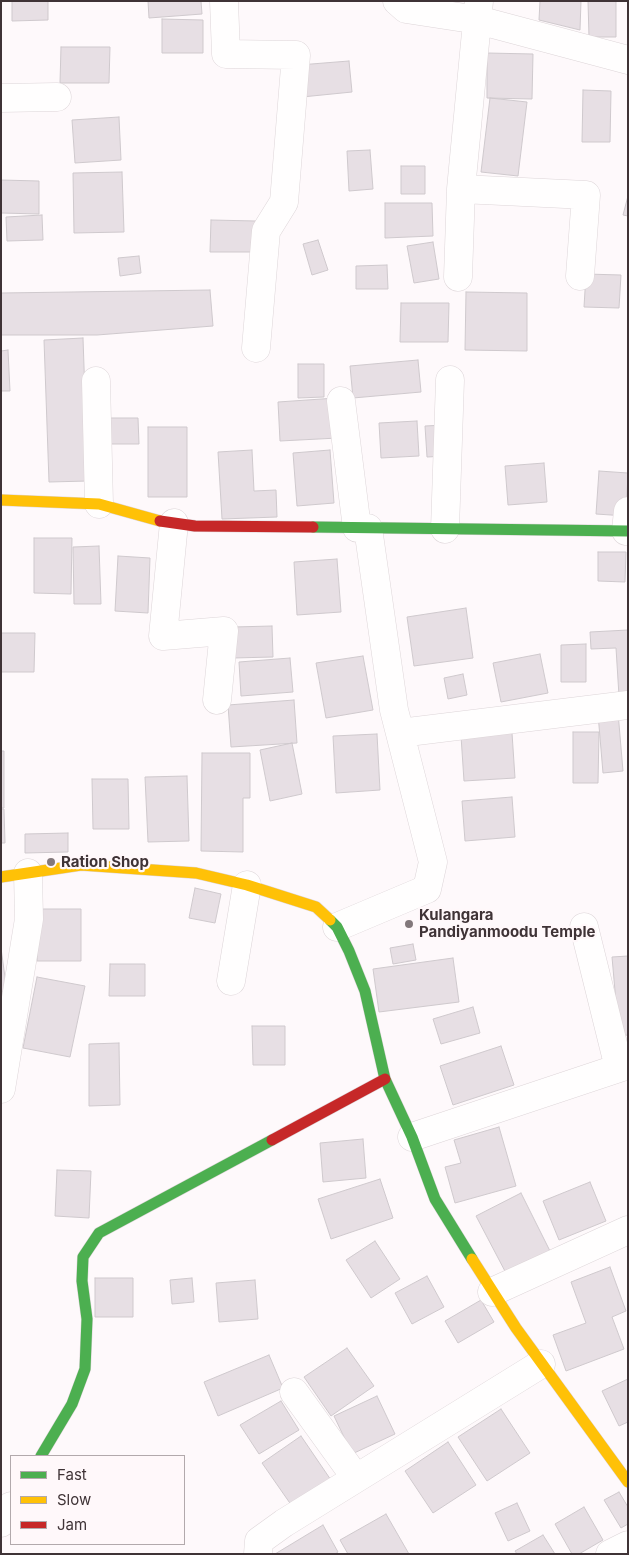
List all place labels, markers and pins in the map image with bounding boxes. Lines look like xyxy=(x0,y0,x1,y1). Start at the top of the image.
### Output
place label: Ration Shop xyxy=(61,853,149,871)
marker: Ration Shop xyxy=(45,856,57,868)
place label: Kulangara Pandiyanmoodu Temple xyxy=(419,906,595,941)
marker: Kulangara Pandiyanmoodu Temple xyxy=(403,918,415,930)

